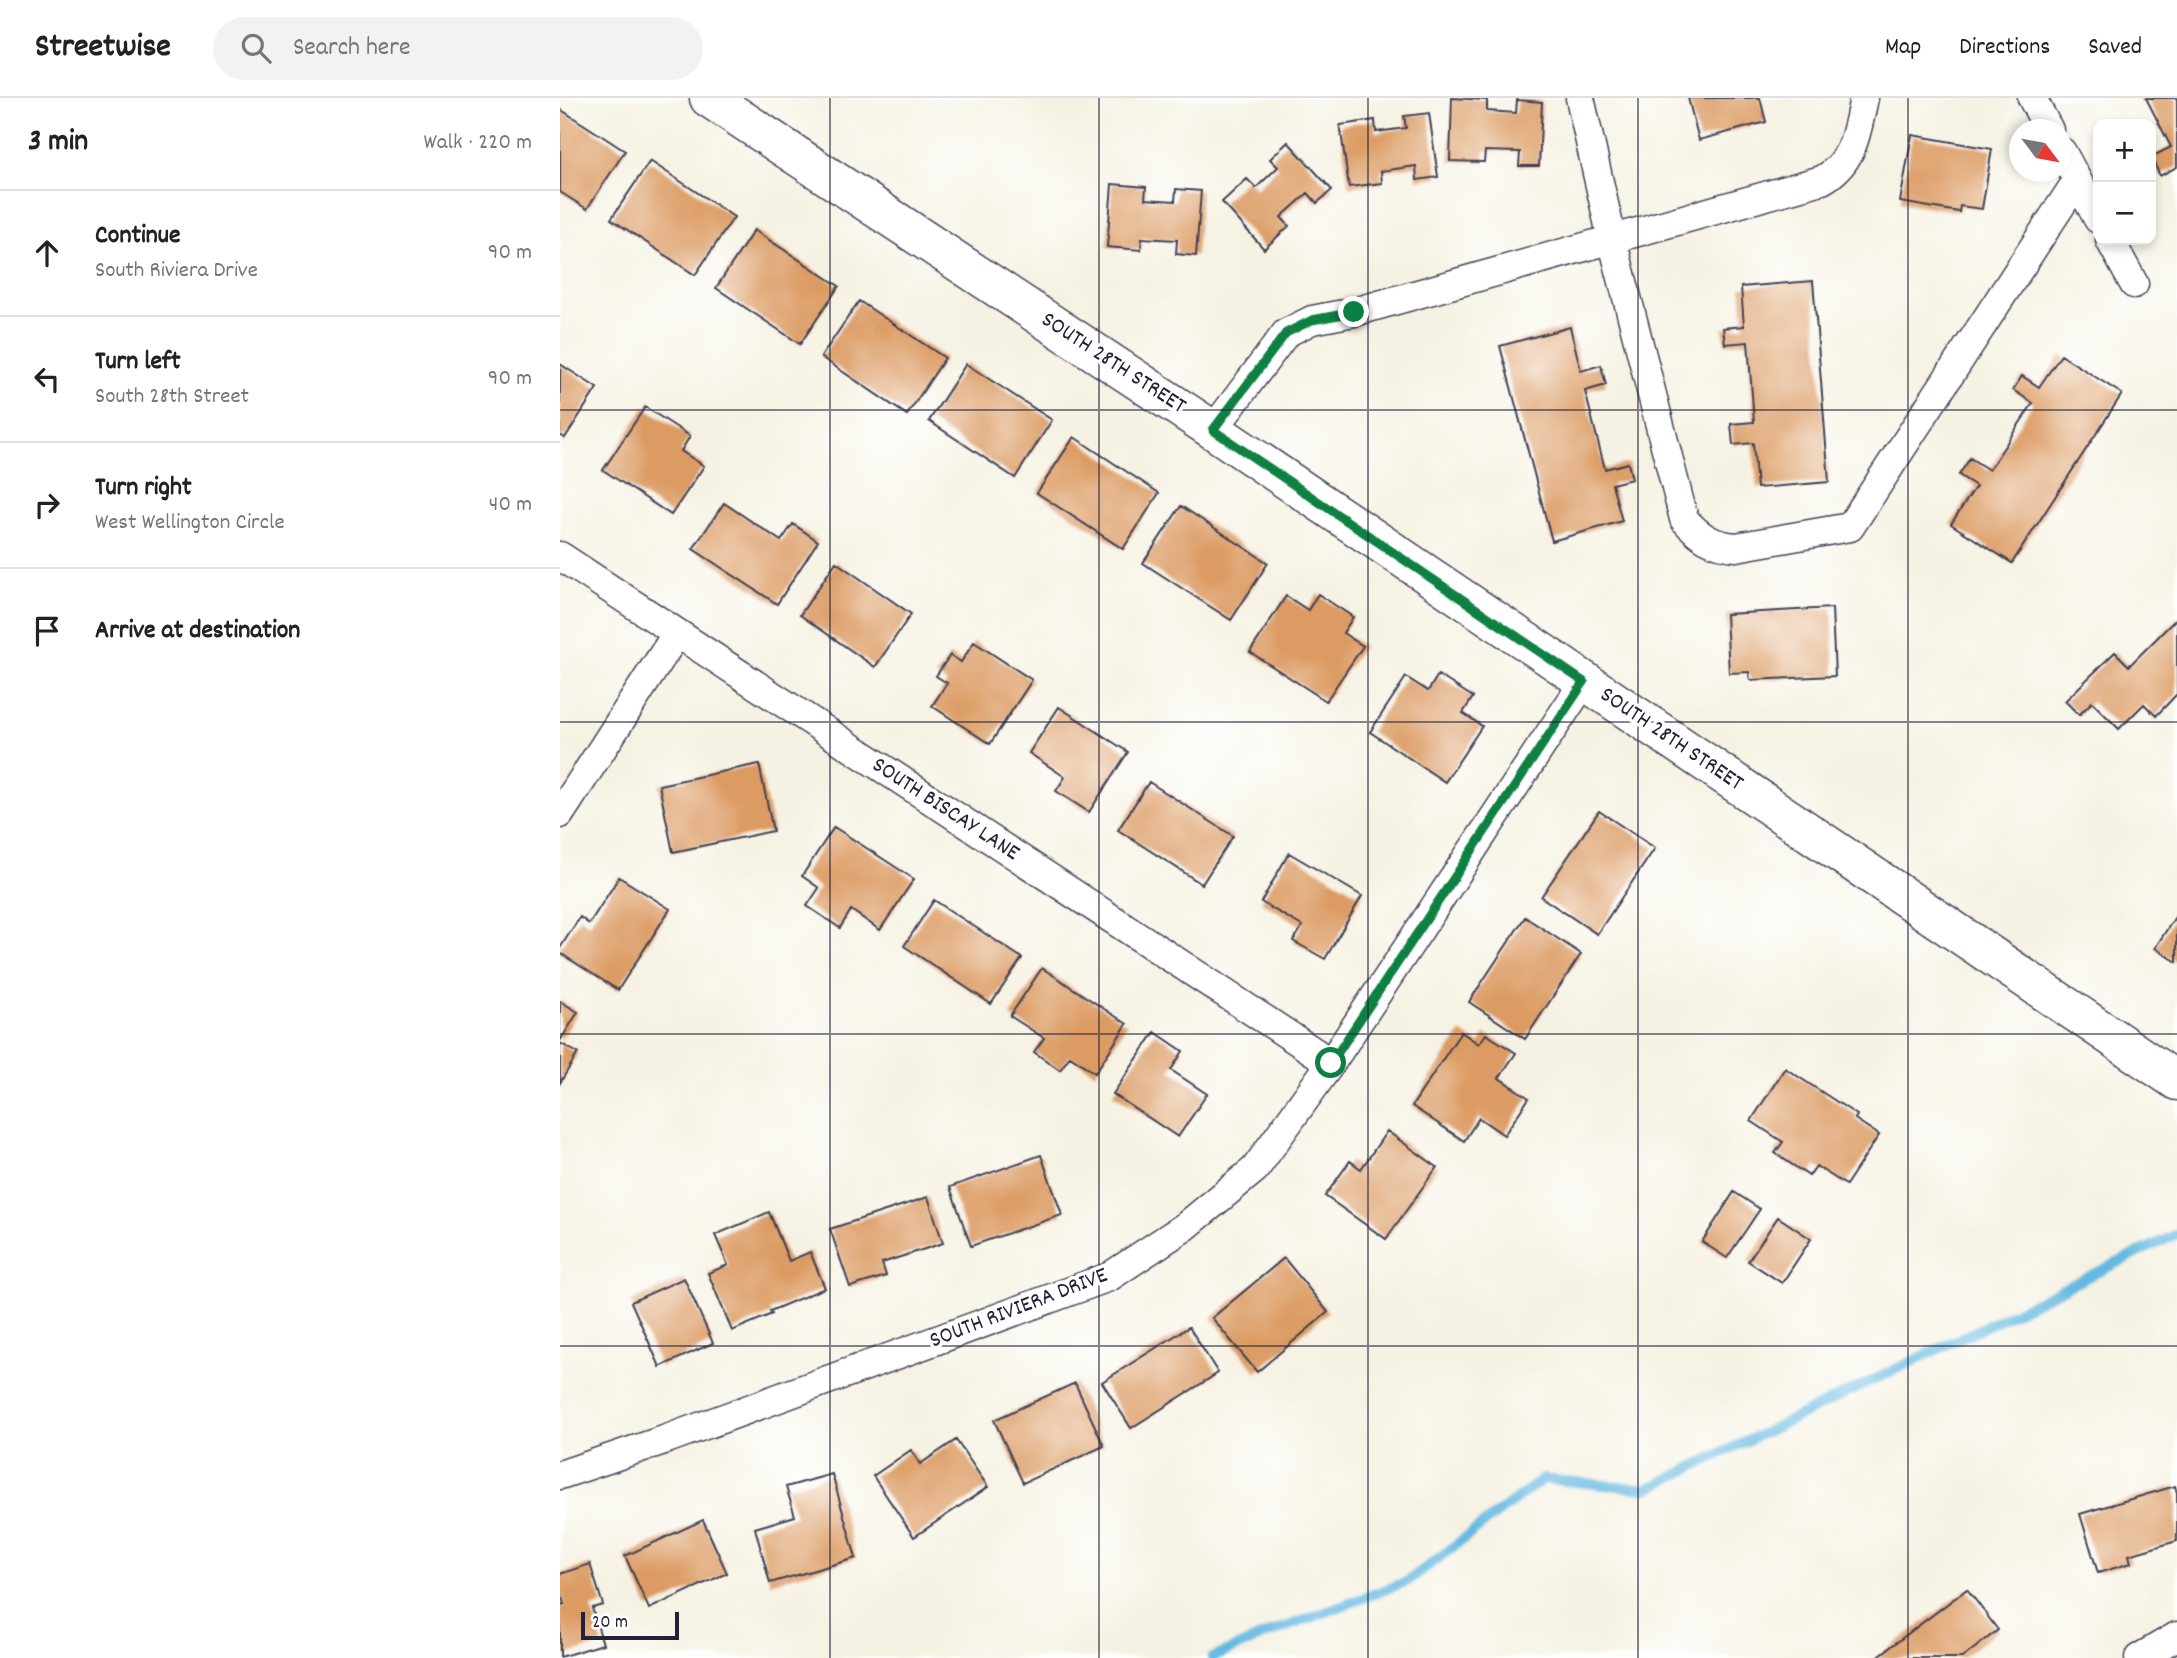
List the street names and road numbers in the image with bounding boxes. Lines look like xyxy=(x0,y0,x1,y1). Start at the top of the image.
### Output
street label: SOUTH 28TH STREET xyxy=(1034,305,1192,423)
street label: SOUTH 28TH STREET xyxy=(1593,680,1749,800)
street label: SOUTH BISCAY LANE xyxy=(865,750,1026,870)
street label: SOUTH RIVIERA DRIVE xyxy=(925,1260,1113,1358)

